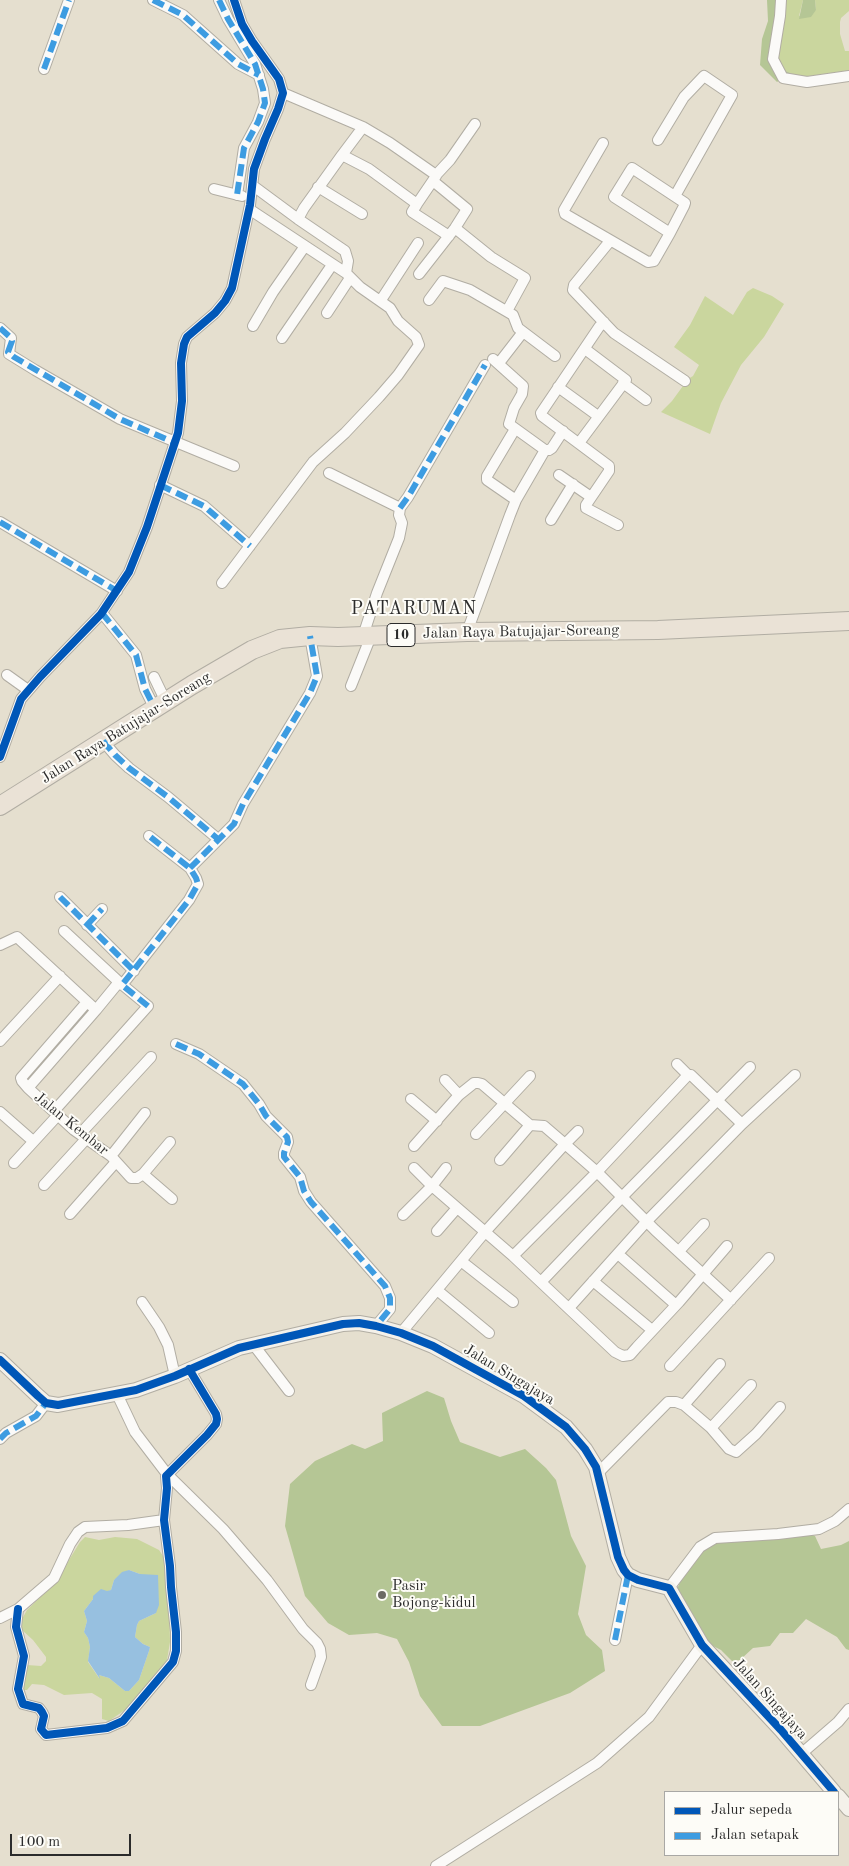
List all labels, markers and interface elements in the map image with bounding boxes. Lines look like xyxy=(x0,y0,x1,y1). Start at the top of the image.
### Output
district label: PATARUMAN xyxy=(350,598,478,620)
street label: Jalan Raya Batujajar-Soreang xyxy=(422,621,620,643)
road number: 10 xyxy=(387,624,415,646)
street label: Jalan Raya Batujajar-Soreang xyxy=(38,668,214,788)
street label: Jalan Kembar xyxy=(30,1088,112,1160)
street label: Jalan Singajaya xyxy=(460,1341,558,1409)
place label: Pasir Bojong-kidul xyxy=(392,1577,476,1612)
marker: Pasir Bojong-kidul xyxy=(376,1589,388,1601)
street label: Jalan Singajaya xyxy=(729,1655,811,1743)
legend xyxy=(664,1791,839,1856)
text: Jalur sepeda xyxy=(711,1803,792,1818)
scale bar xyxy=(12,1824,134,1856)
text: Jalan setapak xyxy=(711,1828,799,1843)
text: 100 m xyxy=(18,1835,60,1850)

